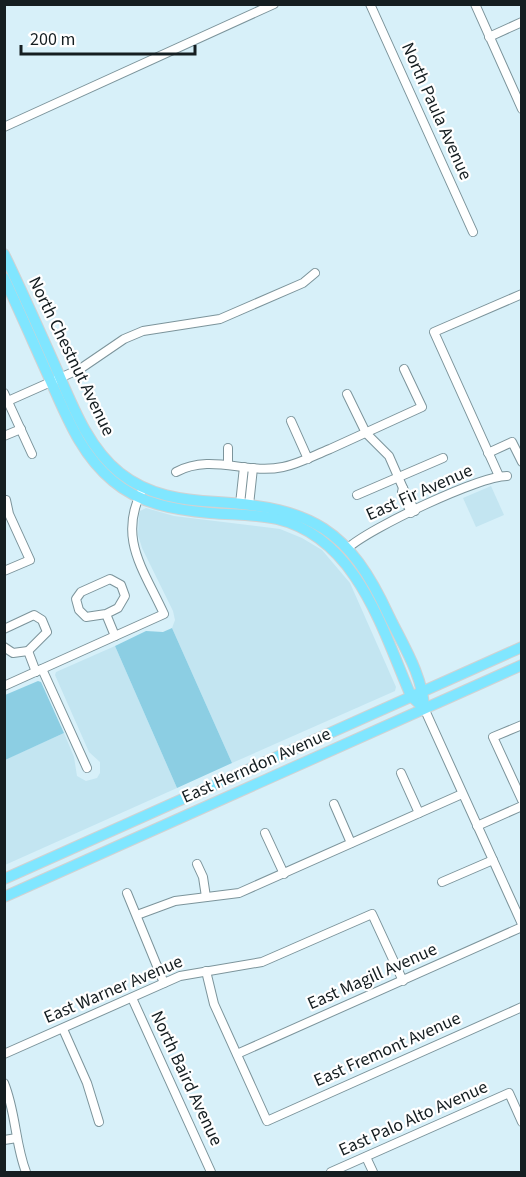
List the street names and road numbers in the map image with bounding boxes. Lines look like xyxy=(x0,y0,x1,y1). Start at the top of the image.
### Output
street label: North Paula Avenue xyxy=(395,38,478,184)
street label: North Chestnut Avenue xyxy=(22,272,121,440)
street label: East Fir Avenue xyxy=(362,458,476,527)
street label: East Herndon Avenue xyxy=(178,721,335,810)
street label: East Magill Avenue xyxy=(303,937,441,1016)
street label: East Warner Avenue xyxy=(40,949,187,1030)
street label: East Fremont Avenue xyxy=(310,1006,465,1093)
street label: North Baird Avenue xyxy=(144,1007,229,1150)
street label: East Palo Alto Avenue xyxy=(335,1074,492,1163)

